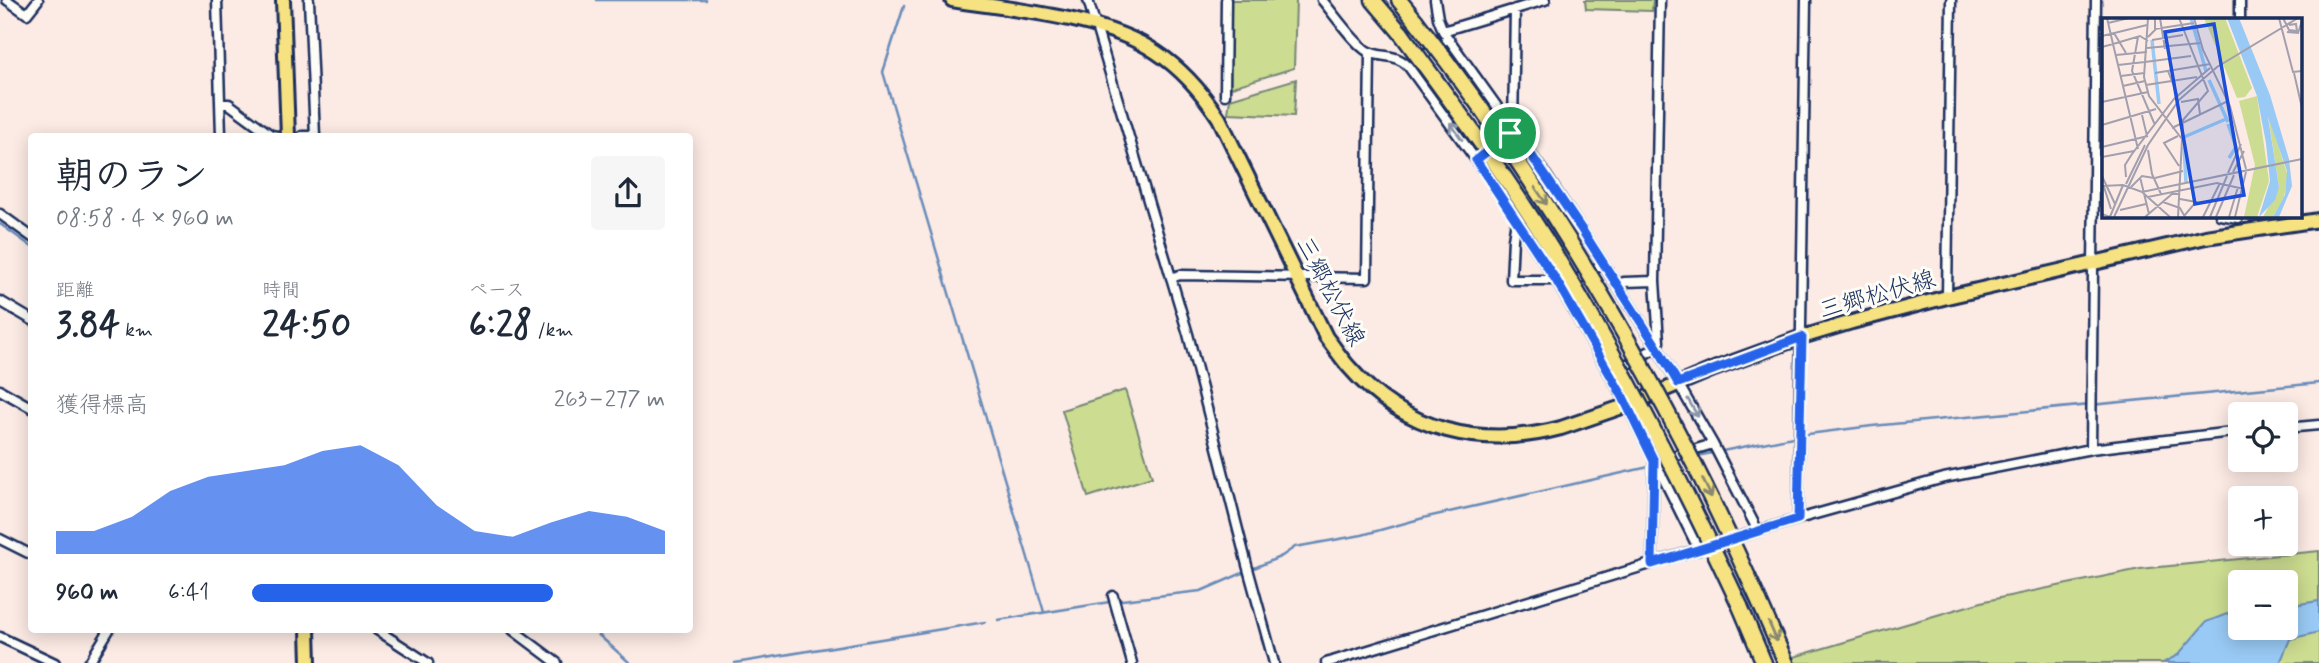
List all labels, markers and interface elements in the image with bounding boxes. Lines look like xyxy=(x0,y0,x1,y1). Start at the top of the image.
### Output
inset map xyxy=(2102,18,2302,217)
pin xyxy=(1480,103,1540,163)
icon: arrive xyxy=(1491,114,1529,152)
one-way arrow xyxy=(1449,122,1463,141)
text: 朝のラン xyxy=(56,153,208,202)
button: share xyxy=(591,156,665,230)
one-way arrow xyxy=(1533,186,1548,205)
text: 08:58 · 4 × 960 m xyxy=(56,204,234,234)
street label: 三郷松伏線 xyxy=(1288,231,1372,352)
street label: 三郷松伏線 xyxy=(1815,264,1939,327)
text: 距離 xyxy=(56,278,94,303)
text: 時間 xyxy=(262,278,300,303)
text: ペース xyxy=(469,278,525,303)
text: 3.84 xyxy=(56,303,120,349)
text: 24:50 xyxy=(262,303,351,349)
text: 6:28 xyxy=(469,303,532,349)
text: km xyxy=(120,318,153,343)
text: /km xyxy=(532,318,573,343)
text: 263–277 m xyxy=(554,385,665,415)
text: 獲得標高 xyxy=(56,391,148,421)
one-way arrow xyxy=(1686,398,1700,418)
map controls xyxy=(2228,402,2298,640)
button: locate xyxy=(2228,402,2298,472)
one-way arrow xyxy=(1700,477,1714,498)
button: + xyxy=(2228,486,2298,556)
button: − xyxy=(2228,570,2298,640)
text: 960 m xyxy=(56,578,118,608)
text: 6:41 xyxy=(168,578,209,608)
one-way arrow xyxy=(1767,621,1780,642)

